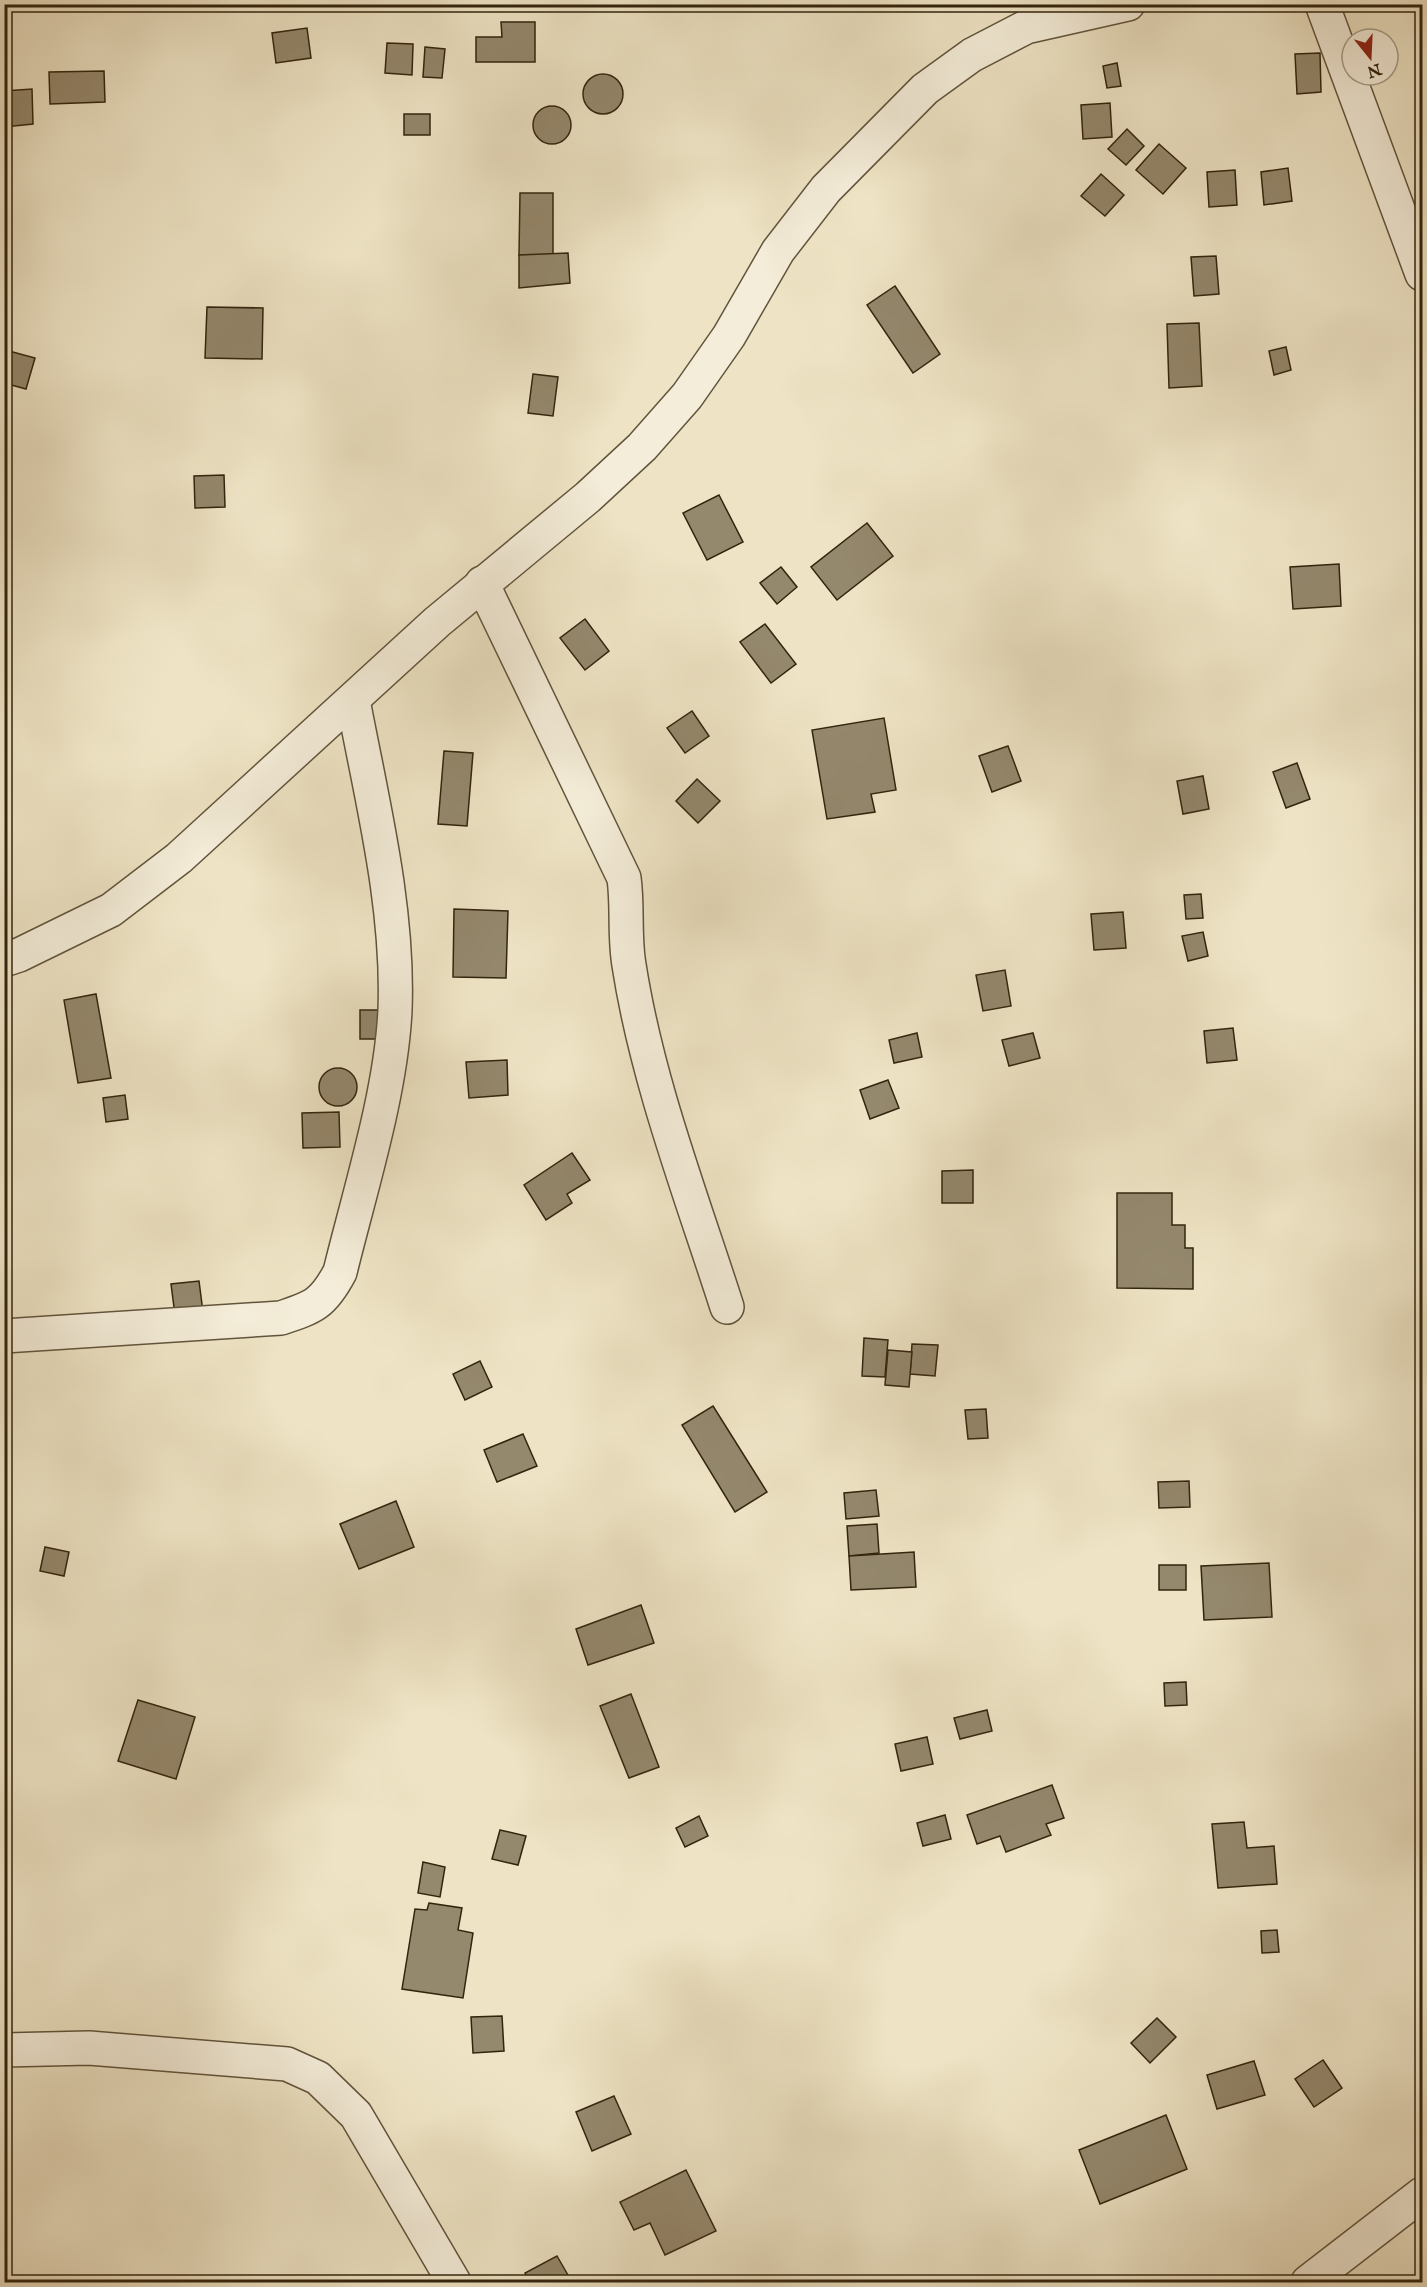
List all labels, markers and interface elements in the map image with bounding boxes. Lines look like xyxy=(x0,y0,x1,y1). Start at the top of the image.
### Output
north arrow xyxy=(1340,27,1400,87)
text: N xyxy=(1364,57,1385,81)

